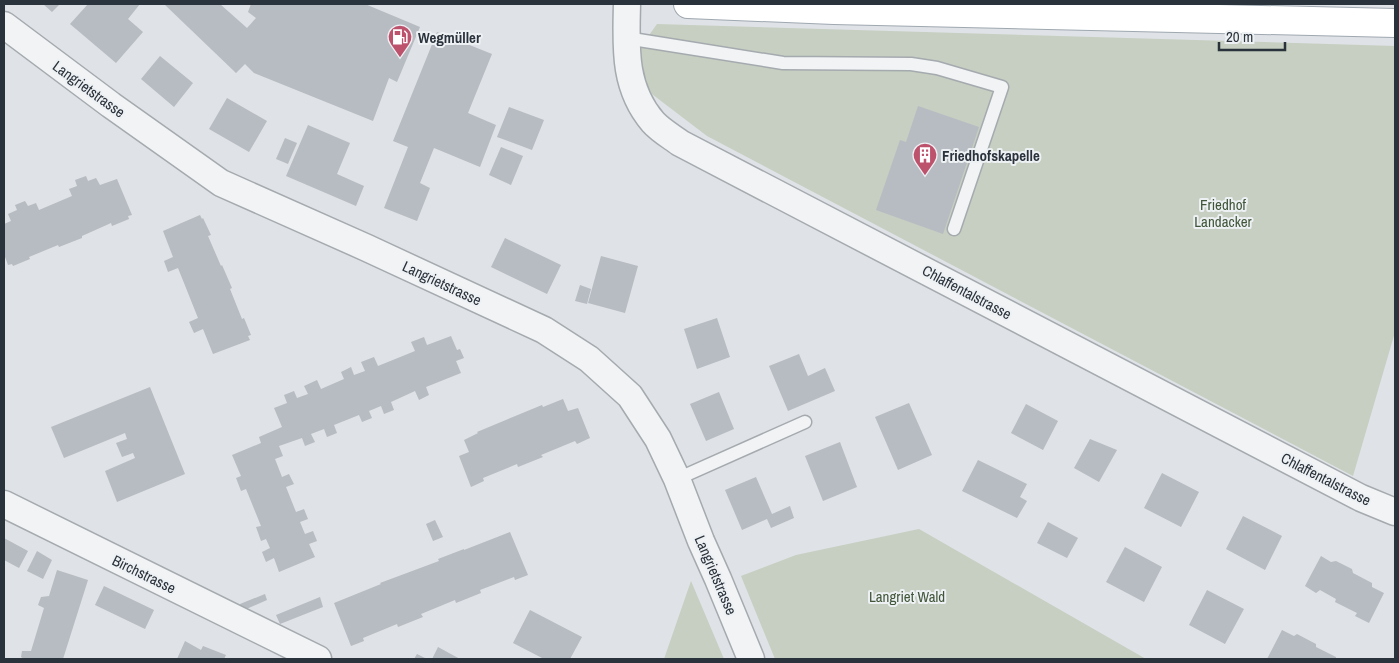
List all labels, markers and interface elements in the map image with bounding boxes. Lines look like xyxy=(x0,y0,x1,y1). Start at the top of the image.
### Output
scale bar xyxy=(1219,20,1285,52)
fuel station icon: Wegmüller xyxy=(387,24,413,58)
text: 20 m xyxy=(1226,26,1253,47)
place label: Wegmüller xyxy=(418,27,481,48)
street label: Langrietstrasse xyxy=(49,56,130,123)
building icon: Friedhofskapelle xyxy=(912,142,938,176)
place label: Friedhofskapelle xyxy=(942,145,1040,166)
park label: Friedhof Landacker xyxy=(1194,194,1252,232)
street label: Langrietstrasse xyxy=(399,256,485,310)
street label: Chlaffentalstrasse xyxy=(919,260,1015,324)
street label: Chlaffentalstrasse xyxy=(1277,447,1375,511)
street label: Langrietstrasse xyxy=(690,532,742,618)
street label: Birchstrasse xyxy=(109,550,179,598)
park label: Langriet Wald xyxy=(869,586,945,607)

